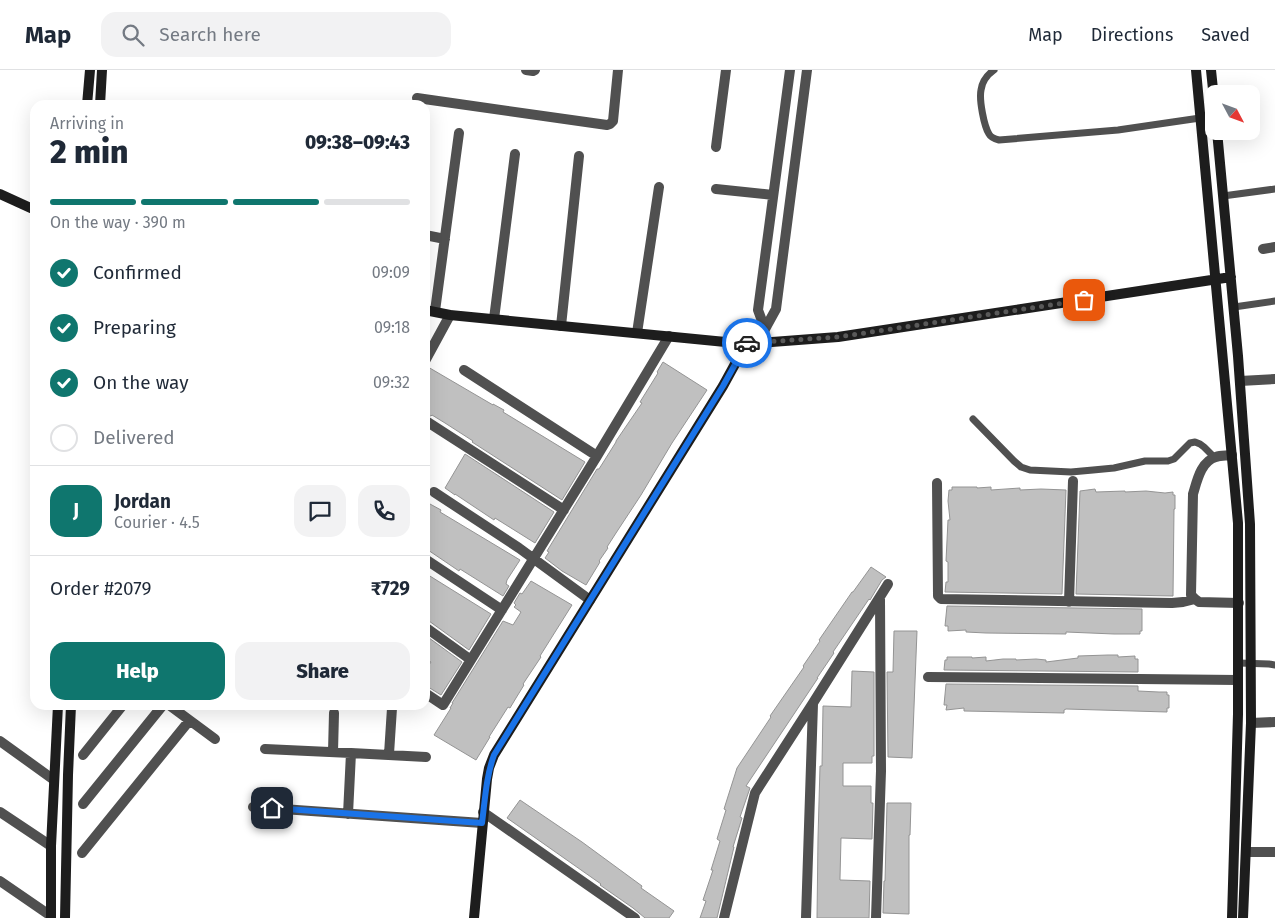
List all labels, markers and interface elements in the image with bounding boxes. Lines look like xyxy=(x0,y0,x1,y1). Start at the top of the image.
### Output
search box xyxy=(101,12,451,57)
text: Map xyxy=(25,21,71,49)
icon: search xyxy=(119,21,147,49)
text: Search here xyxy=(159,23,261,46)
text: Map xyxy=(1028,24,1063,46)
text: Directions xyxy=(1091,24,1173,46)
text: Saved xyxy=(1201,24,1250,46)
north arrow xyxy=(1205,85,1260,140)
map controls xyxy=(1205,85,1260,140)
text: Arriving in xyxy=(50,114,124,133)
text: 09:38–09:43 xyxy=(305,131,410,154)
text: 2 min xyxy=(50,133,128,171)
text: On the way · 390 m xyxy=(50,213,186,232)
icon: check xyxy=(50,259,78,287)
text: Confirmed xyxy=(93,261,182,284)
text: 09:09 xyxy=(372,263,410,282)
pin xyxy=(1063,279,1105,321)
icon: bag xyxy=(1070,286,1098,314)
icon: check xyxy=(50,314,78,342)
text: Preparing xyxy=(93,316,176,339)
text: 09:18 xyxy=(374,318,410,337)
courier xyxy=(722,318,772,368)
icon: car xyxy=(733,329,761,357)
icon: check xyxy=(50,369,78,397)
text: On the way xyxy=(93,371,189,394)
text: 09:32 xyxy=(373,373,410,392)
text: Delivered xyxy=(93,426,175,449)
button: chat xyxy=(294,485,346,537)
button: phone xyxy=(358,485,410,537)
text: Jordan xyxy=(114,490,171,513)
text: J xyxy=(73,499,79,522)
text: Courier · 4.5 xyxy=(114,513,200,532)
text: Order #2079 xyxy=(50,577,151,600)
text: ₹729 xyxy=(371,577,410,600)
button: Help xyxy=(50,642,225,700)
button: Share xyxy=(235,642,410,700)
pin xyxy=(251,787,293,829)
icon: home xyxy=(258,794,286,822)

